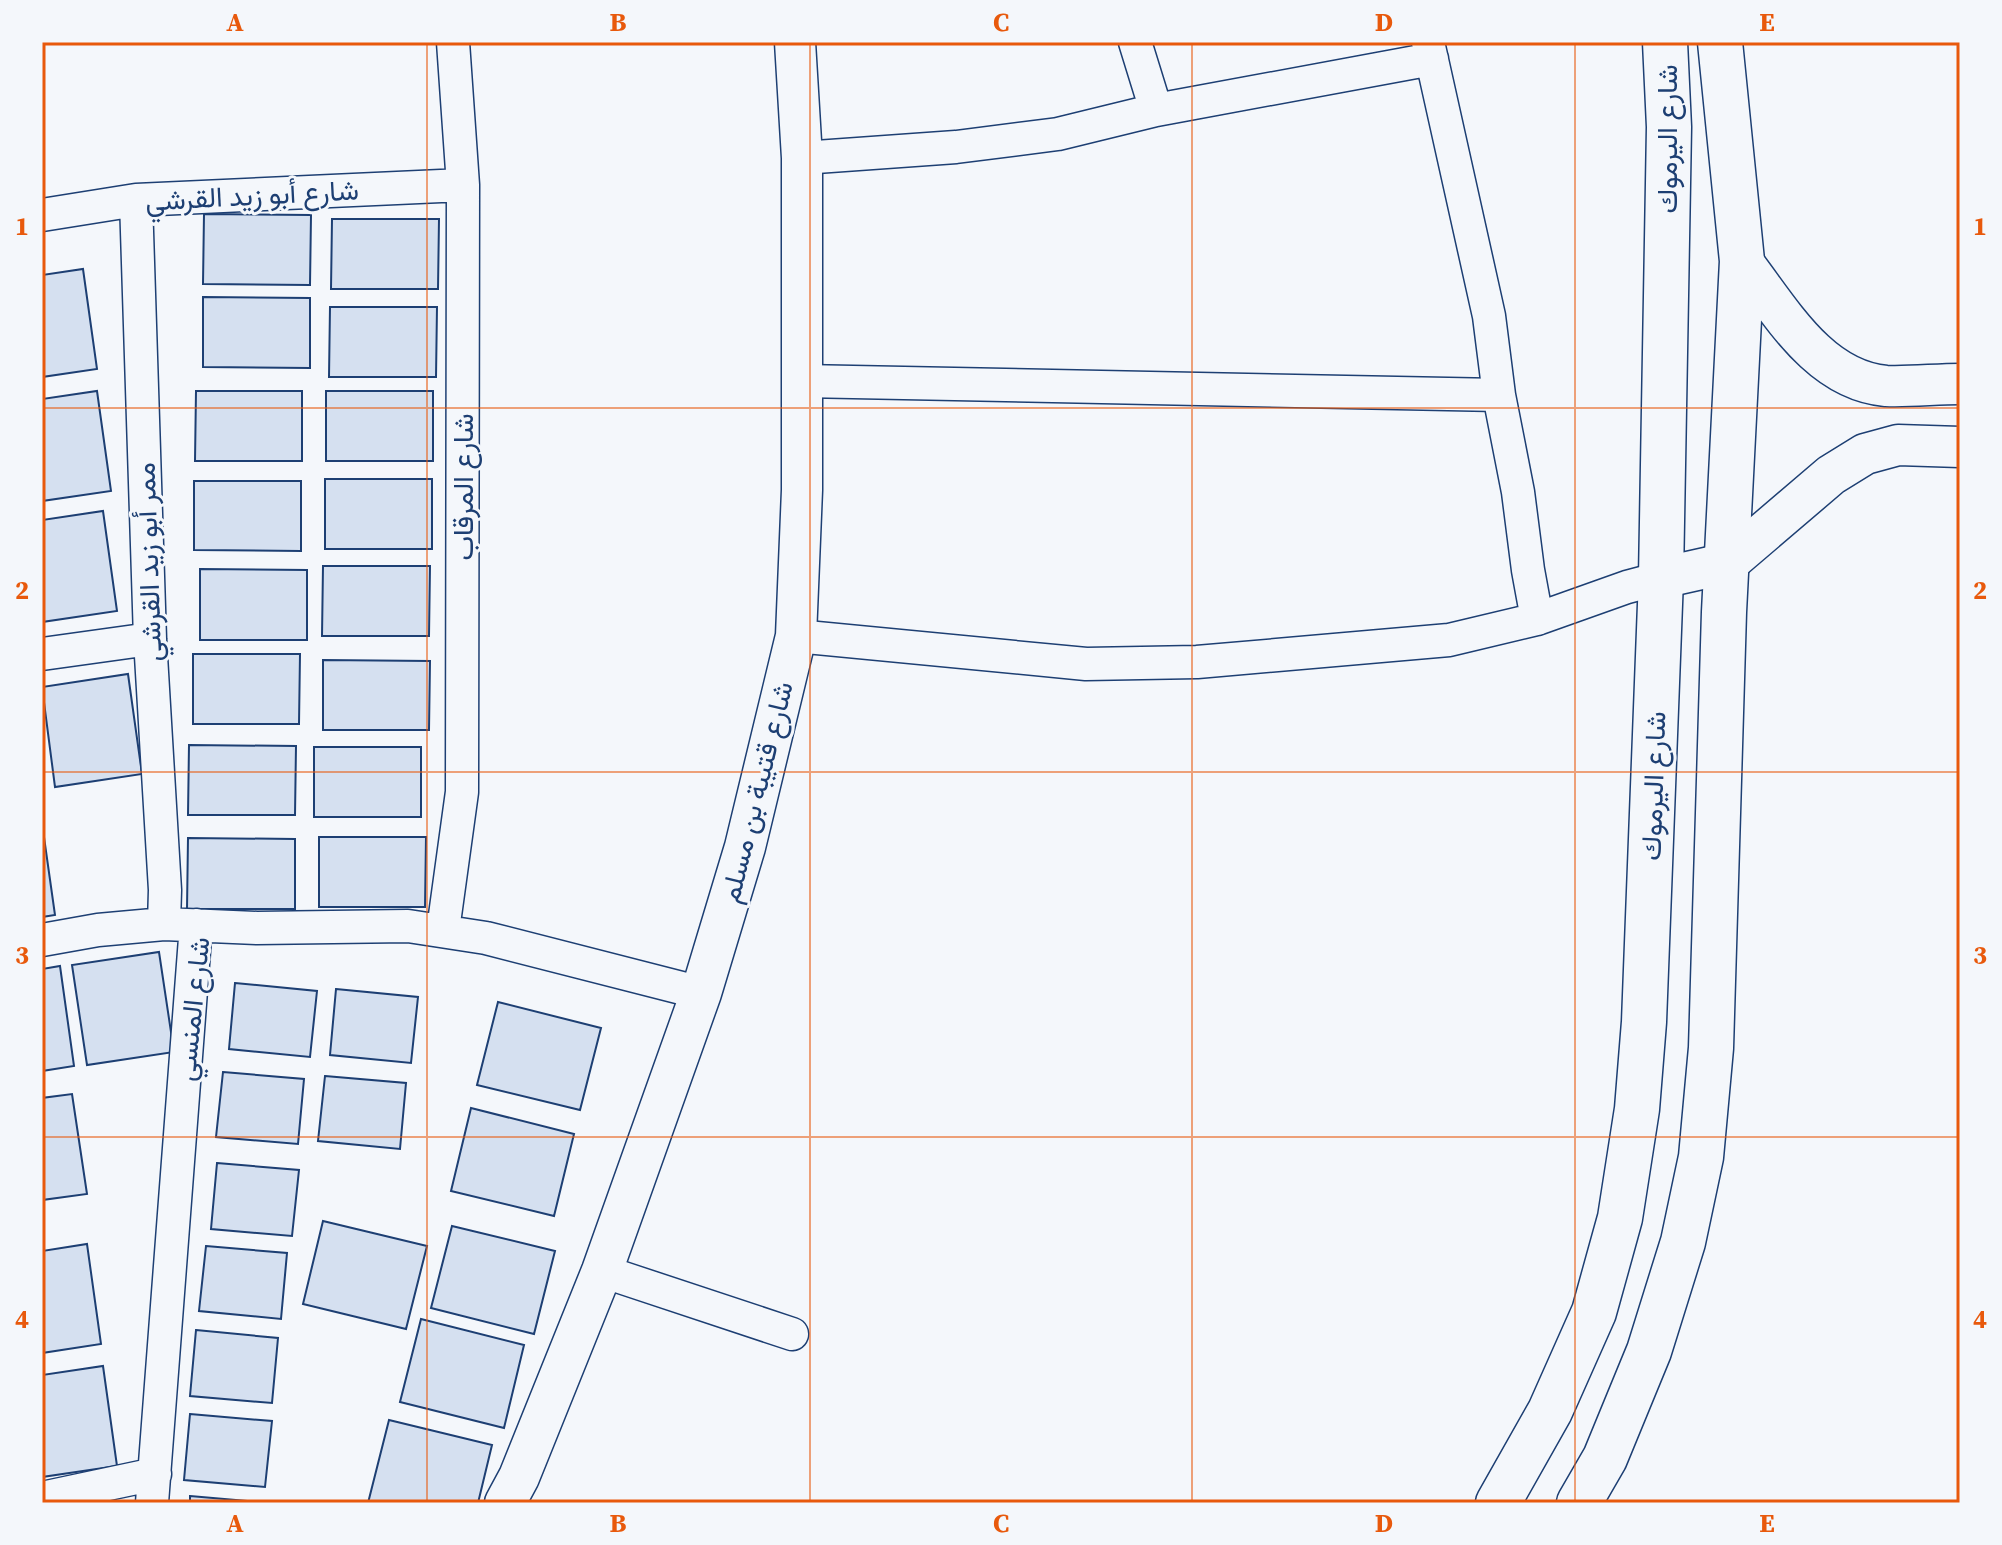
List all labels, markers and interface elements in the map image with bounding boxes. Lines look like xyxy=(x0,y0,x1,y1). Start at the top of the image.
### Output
text: A xyxy=(226,4,244,40)
text: B xyxy=(610,4,627,40)
text: C xyxy=(993,4,1009,40)
text: D xyxy=(1375,4,1393,40)
text: E xyxy=(1759,4,1775,40)
street label: شارع اليرموك xyxy=(1648,64,1686,214)
street label: شارع أبو زيد القرشي xyxy=(144,170,360,224)
text: 1 xyxy=(15,208,29,244)
text: 1 xyxy=(1973,208,1987,244)
street label: شارع المرقاب xyxy=(444,414,482,560)
street label: ممر أبو زيد القرشي xyxy=(126,462,174,662)
text: 2 xyxy=(15,572,29,608)
text: 2 xyxy=(1973,572,1987,608)
street label: شارع قتيبة بن مسلم xyxy=(710,677,802,907)
street label: شارع اليرموك xyxy=(1631,711,1675,861)
street label: شارع المنسي xyxy=(166,935,222,1083)
text: 3 xyxy=(15,937,29,973)
text: 3 xyxy=(1973,937,1987,973)
text: 4 xyxy=(15,1301,29,1337)
text: 4 xyxy=(1973,1301,1987,1337)
text: A xyxy=(226,1505,244,1541)
text: B xyxy=(610,1505,627,1541)
text: C xyxy=(993,1505,1009,1541)
text: D xyxy=(1375,1505,1393,1541)
text: E xyxy=(1759,1505,1775,1541)

